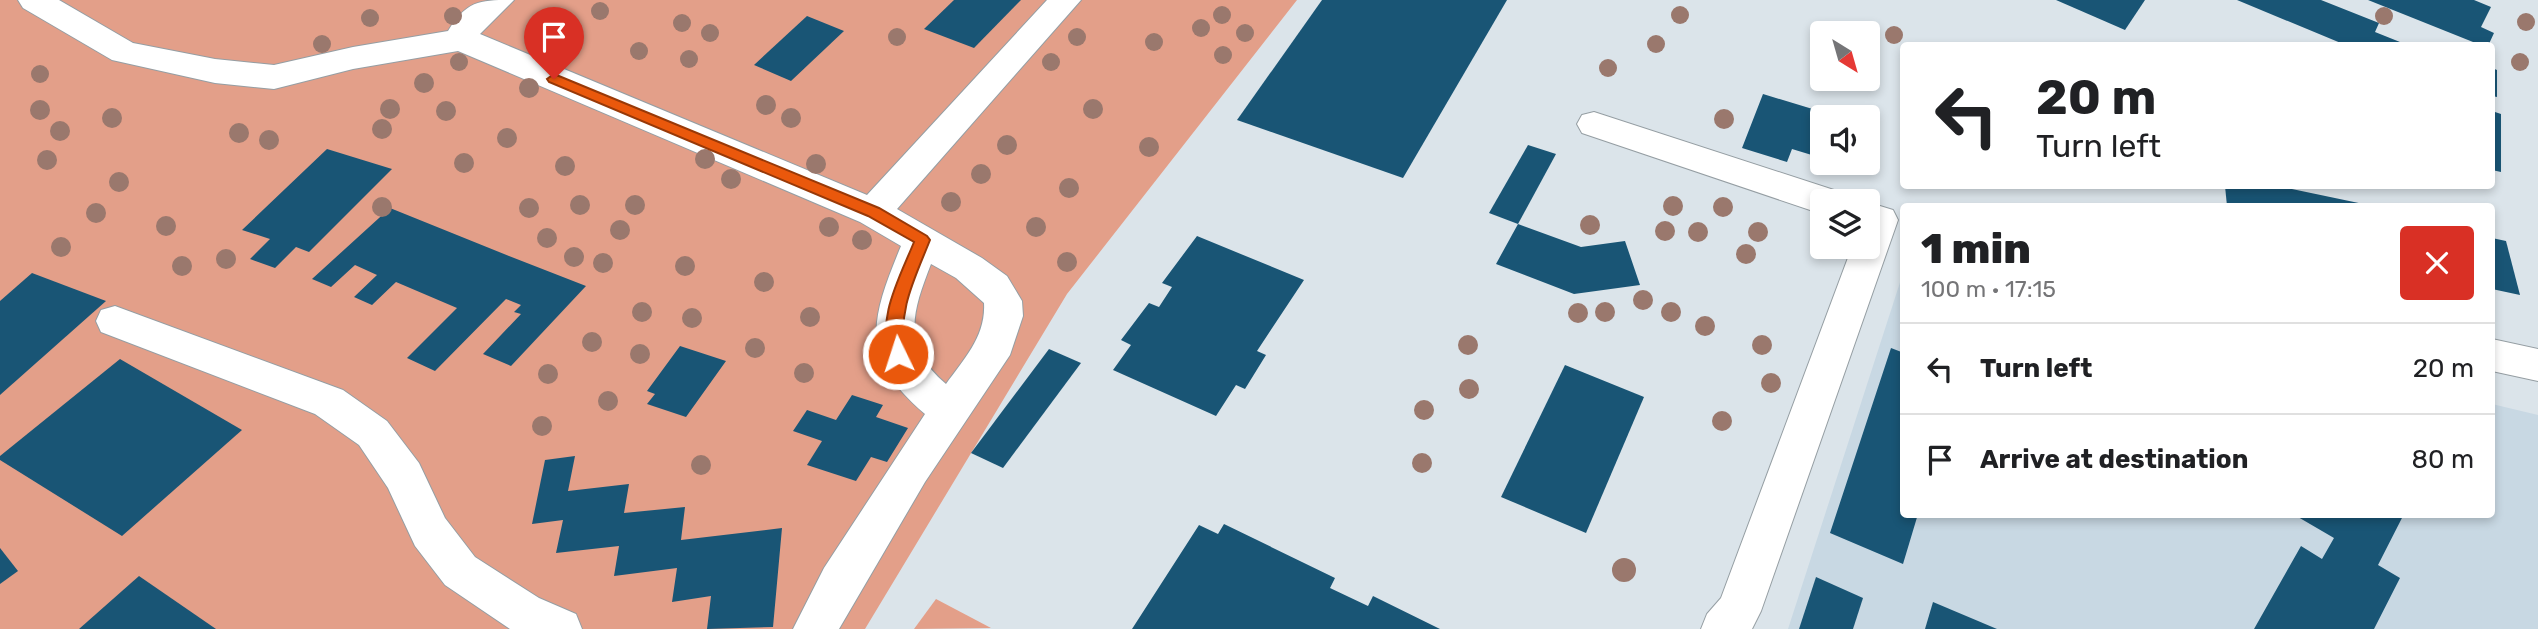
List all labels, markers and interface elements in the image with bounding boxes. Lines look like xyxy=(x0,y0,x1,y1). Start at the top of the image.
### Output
pin xyxy=(524,7,584,79)
icon: arrive xyxy=(535,18,573,56)
north arrow xyxy=(1810,21,1880,91)
map controls xyxy=(1810,21,1880,259)
text: 20 m xyxy=(2036,68,2157,126)
icon: left xyxy=(1921,70,2012,161)
button: sound xyxy=(1810,105,1880,175)
text: Turn left xyxy=(2036,127,2161,165)
button: layers xyxy=(1810,189,1880,259)
text: 1 min xyxy=(1921,224,2031,274)
button: close xyxy=(2400,226,2474,300)
text: 100 m · 17:15 xyxy=(1921,275,2056,303)
position arrow xyxy=(861,317,935,391)
icon: left xyxy=(1921,350,1959,388)
text: Turn left xyxy=(1980,353,2092,384)
text: 20 m xyxy=(2413,353,2474,384)
icon: arrive xyxy=(1921,441,1959,479)
text: Arrive at destination xyxy=(1980,444,2248,475)
text: 80 m xyxy=(2411,444,2474,475)

